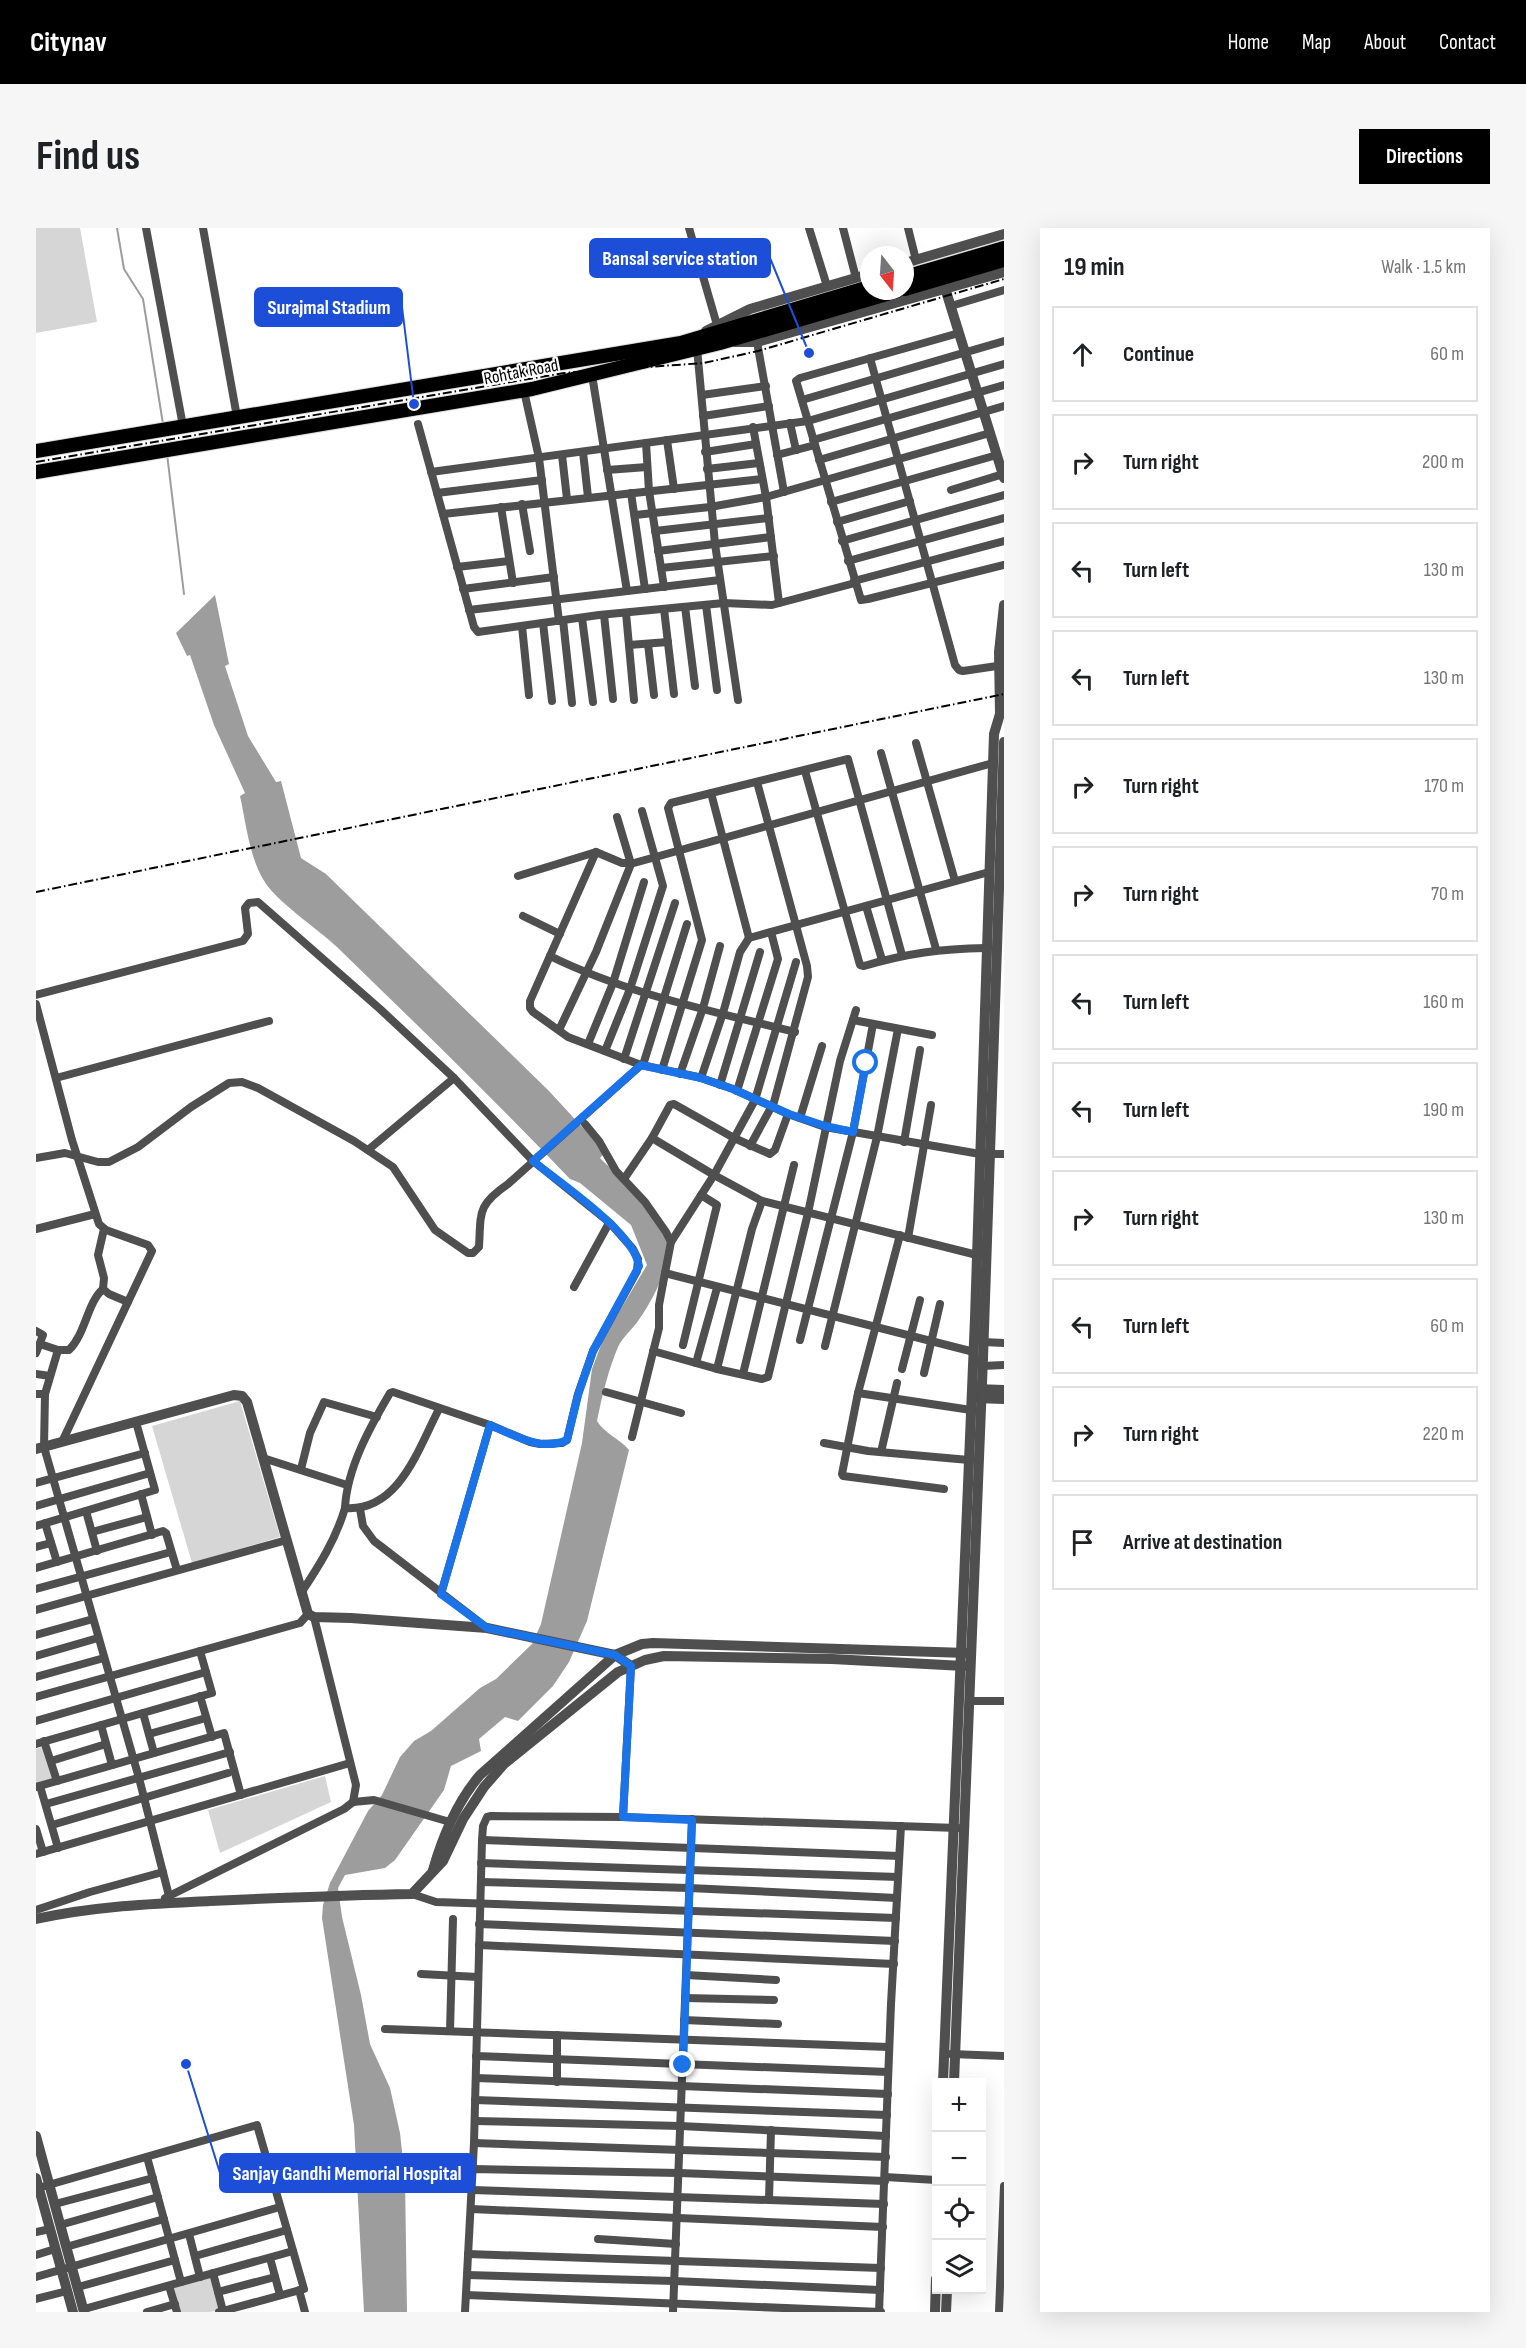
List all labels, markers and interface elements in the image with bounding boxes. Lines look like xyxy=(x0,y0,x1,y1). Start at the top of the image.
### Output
text: Citynav xyxy=(30,26,107,59)
text: Home xyxy=(1228,30,1269,55)
text: Map xyxy=(1302,30,1331,55)
text: About xyxy=(1364,30,1406,55)
text: Contact xyxy=(1439,30,1496,55)
button: Directions xyxy=(1359,129,1490,184)
text: Find us xyxy=(36,131,140,182)
callout: Bansal service station xyxy=(590,239,770,277)
north arrow xyxy=(860,246,914,300)
text: Bansal service station xyxy=(602,247,758,271)
text: 19 min xyxy=(1064,252,1125,283)
text: Walk · 1.5 km xyxy=(1381,255,1466,279)
callout: Surajmal Stadium xyxy=(255,288,402,326)
text: Surajmal Stadium xyxy=(267,296,391,320)
icon: ahead xyxy=(1066,338,1099,371)
text: Continue xyxy=(1123,341,1194,368)
text: 60 m xyxy=(1430,342,1464,366)
street label: Rohtak Road xyxy=(482,354,560,390)
icon: right xyxy=(1066,446,1099,479)
text: Turn right xyxy=(1123,449,1199,476)
text: 200 m xyxy=(1422,450,1464,474)
icon: left xyxy=(1066,554,1099,587)
text: Turn left xyxy=(1123,557,1189,584)
text: 130 m xyxy=(1424,558,1464,582)
icon: left xyxy=(1066,662,1099,695)
text: Turn left xyxy=(1123,665,1189,692)
text: 130 m xyxy=(1424,666,1464,690)
icon: right xyxy=(1066,770,1099,803)
text: Turn right xyxy=(1123,773,1199,800)
text: 170 m xyxy=(1424,774,1464,798)
icon: right xyxy=(1066,878,1099,911)
text: Turn right xyxy=(1123,881,1199,908)
text: 70 m xyxy=(1431,882,1464,906)
icon: left xyxy=(1066,986,1099,1019)
text: Turn left xyxy=(1123,989,1189,1016)
text: 160 m xyxy=(1423,990,1464,1014)
route start xyxy=(852,1049,878,1075)
icon: left xyxy=(1066,1094,1099,1127)
text: Turn left xyxy=(1123,1097,1189,1124)
text: 190 m xyxy=(1423,1098,1464,1122)
icon: right xyxy=(1066,1202,1099,1235)
text: Turn right xyxy=(1123,1205,1199,1232)
text: 130 m xyxy=(1424,1206,1464,1230)
icon: left xyxy=(1066,1310,1099,1343)
text: Turn left xyxy=(1123,1313,1189,1340)
text: 60 m xyxy=(1430,1314,1464,1338)
icon: right xyxy=(1066,1418,1099,1451)
text: Turn right xyxy=(1123,1421,1199,1448)
text: 220 m xyxy=(1423,1422,1464,1446)
icon: arrive xyxy=(1066,1526,1099,1559)
text: Arrive at destination xyxy=(1123,1529,1282,1556)
route end xyxy=(669,2051,695,2077)
map controls xyxy=(932,2078,986,2294)
button: + xyxy=(932,2078,986,2132)
button: − xyxy=(932,2132,986,2186)
callout: Sanjay Gandhi Memorial Hospital xyxy=(220,2154,474,2192)
text: Sanjay Gandhi Memorial Hospital xyxy=(232,2162,462,2186)
button: locate xyxy=(932,2186,986,2240)
button: layers xyxy=(932,2240,986,2294)

